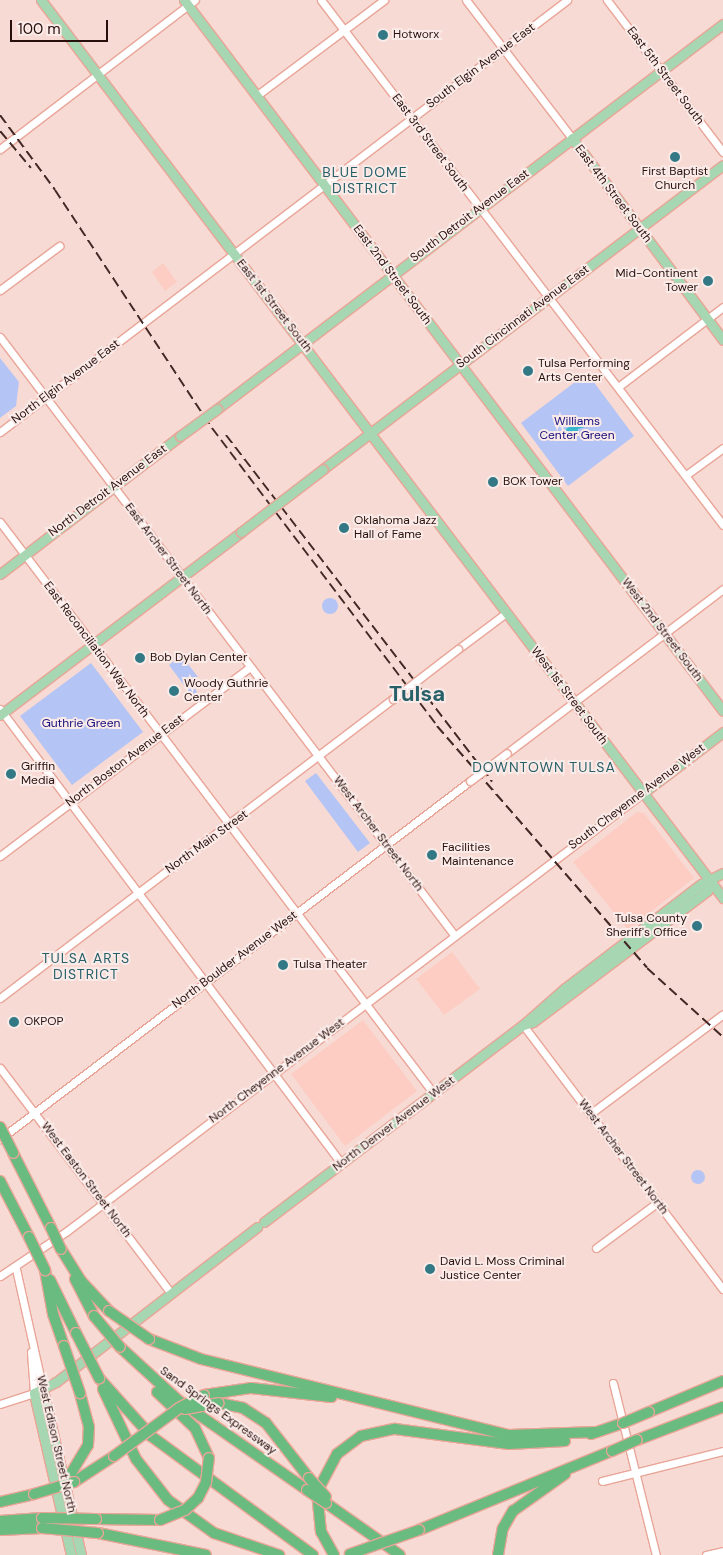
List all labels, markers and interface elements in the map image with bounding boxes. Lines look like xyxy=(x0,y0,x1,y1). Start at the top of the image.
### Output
scale bar xyxy=(12,10,110,42)
text: 100 m xyxy=(18,19,61,39)
street label: South Elgin Avenue East xyxy=(424,20,538,112)
street label: East 5th Street South xyxy=(623,24,707,128)
place label: Hotworx xyxy=(393,28,439,42)
marker: Hotworx xyxy=(377,29,389,41)
street label: East 3rd Street South xyxy=(389,91,471,195)
street label: East 4th Street South xyxy=(572,142,654,246)
marker: First Baptist Church xyxy=(669,151,681,163)
district label: BLUE DOME DISTRICT xyxy=(321,164,409,196)
place label: First Baptist Church xyxy=(642,165,708,193)
street label: South Detroit Avenue East xyxy=(408,167,532,265)
street label: East 2nd Street South xyxy=(350,222,434,328)
street label: East 1st Street South xyxy=(233,257,315,355)
street label: South Cincinnati Avenue East xyxy=(454,262,592,372)
place label: Mid-Continent Tower xyxy=(616,267,698,295)
marker: Mid-Continent Tower xyxy=(702,275,714,287)
street label: North Elgin Avenue East xyxy=(9,337,123,427)
place label: Tulsa Performing Arts Center xyxy=(538,357,630,385)
marker: Tulsa Performing Arts Center xyxy=(522,365,534,377)
park label: Williams Center Green xyxy=(539,415,615,443)
street label: North Detroit Avenue East xyxy=(46,442,170,540)
place label: BOK Tower xyxy=(503,475,562,489)
marker: BOK Tower xyxy=(487,476,499,488)
street label: East Archer Street North xyxy=(121,500,215,618)
place label: Oklahoma Jazz Hall of Fame xyxy=(354,514,436,542)
marker: Oklahoma Jazz Hall of Fame xyxy=(338,522,350,534)
street label: West 2nd Street South xyxy=(618,575,706,685)
street label: East Reconciliation Way North xyxy=(40,579,152,721)
street label: West 1st Street South xyxy=(528,644,610,748)
place label: Bob Dylan Center xyxy=(150,651,247,665)
marker: Bob Dylan Center xyxy=(134,652,146,664)
place label: Woody Guthrie Center xyxy=(184,677,268,705)
district label: Tulsa xyxy=(389,681,445,707)
marker: Woody Guthrie Center xyxy=(168,685,180,697)
street label: North Boston Avenue East xyxy=(63,712,187,810)
park label: Guthrie Green xyxy=(42,717,120,731)
street label: South Cheyenne Avenue West xyxy=(566,741,708,853)
district label: DOWNTOWN TULSA xyxy=(470,759,618,775)
place label: Griffin Media xyxy=(21,760,55,788)
marker: Griffin Media xyxy=(5,768,17,780)
street label: West Archer Street North xyxy=(330,774,426,894)
street label: North Main Street xyxy=(163,807,251,877)
place label: Facilities Maintenance xyxy=(442,841,514,869)
marker: Facilities Maintenance xyxy=(426,849,438,861)
street label: North Boulder Avenue West xyxy=(170,908,300,1012)
place label: Tulsa County Sheriff's Office xyxy=(606,912,687,940)
marker: Tulsa County Sheriff's Office xyxy=(691,920,703,932)
district label: TULSA ARTS DISTRICT xyxy=(41,950,131,982)
place label: Tulsa Theater xyxy=(293,958,367,972)
marker: Tulsa Theater xyxy=(277,959,289,971)
place label: OKPOP xyxy=(24,1015,64,1029)
street label: North Cheyenne Avenue West xyxy=(207,1015,347,1127)
marker: OKPOP xyxy=(8,1016,20,1028)
street label: North Denver Avenue West xyxy=(330,1073,458,1175)
street label: West Archer Street North xyxy=(575,1097,671,1217)
street label: West Easton Street North xyxy=(38,1119,134,1241)
place label: David L. Moss Criminal Justice Center xyxy=(440,1255,564,1283)
marker: David L. Moss Criminal Justice Center xyxy=(424,1263,436,1275)
street label: Sand Springs Expressway xyxy=(157,1364,279,1458)
street label: West Edison Street North xyxy=(33,1374,79,1514)

